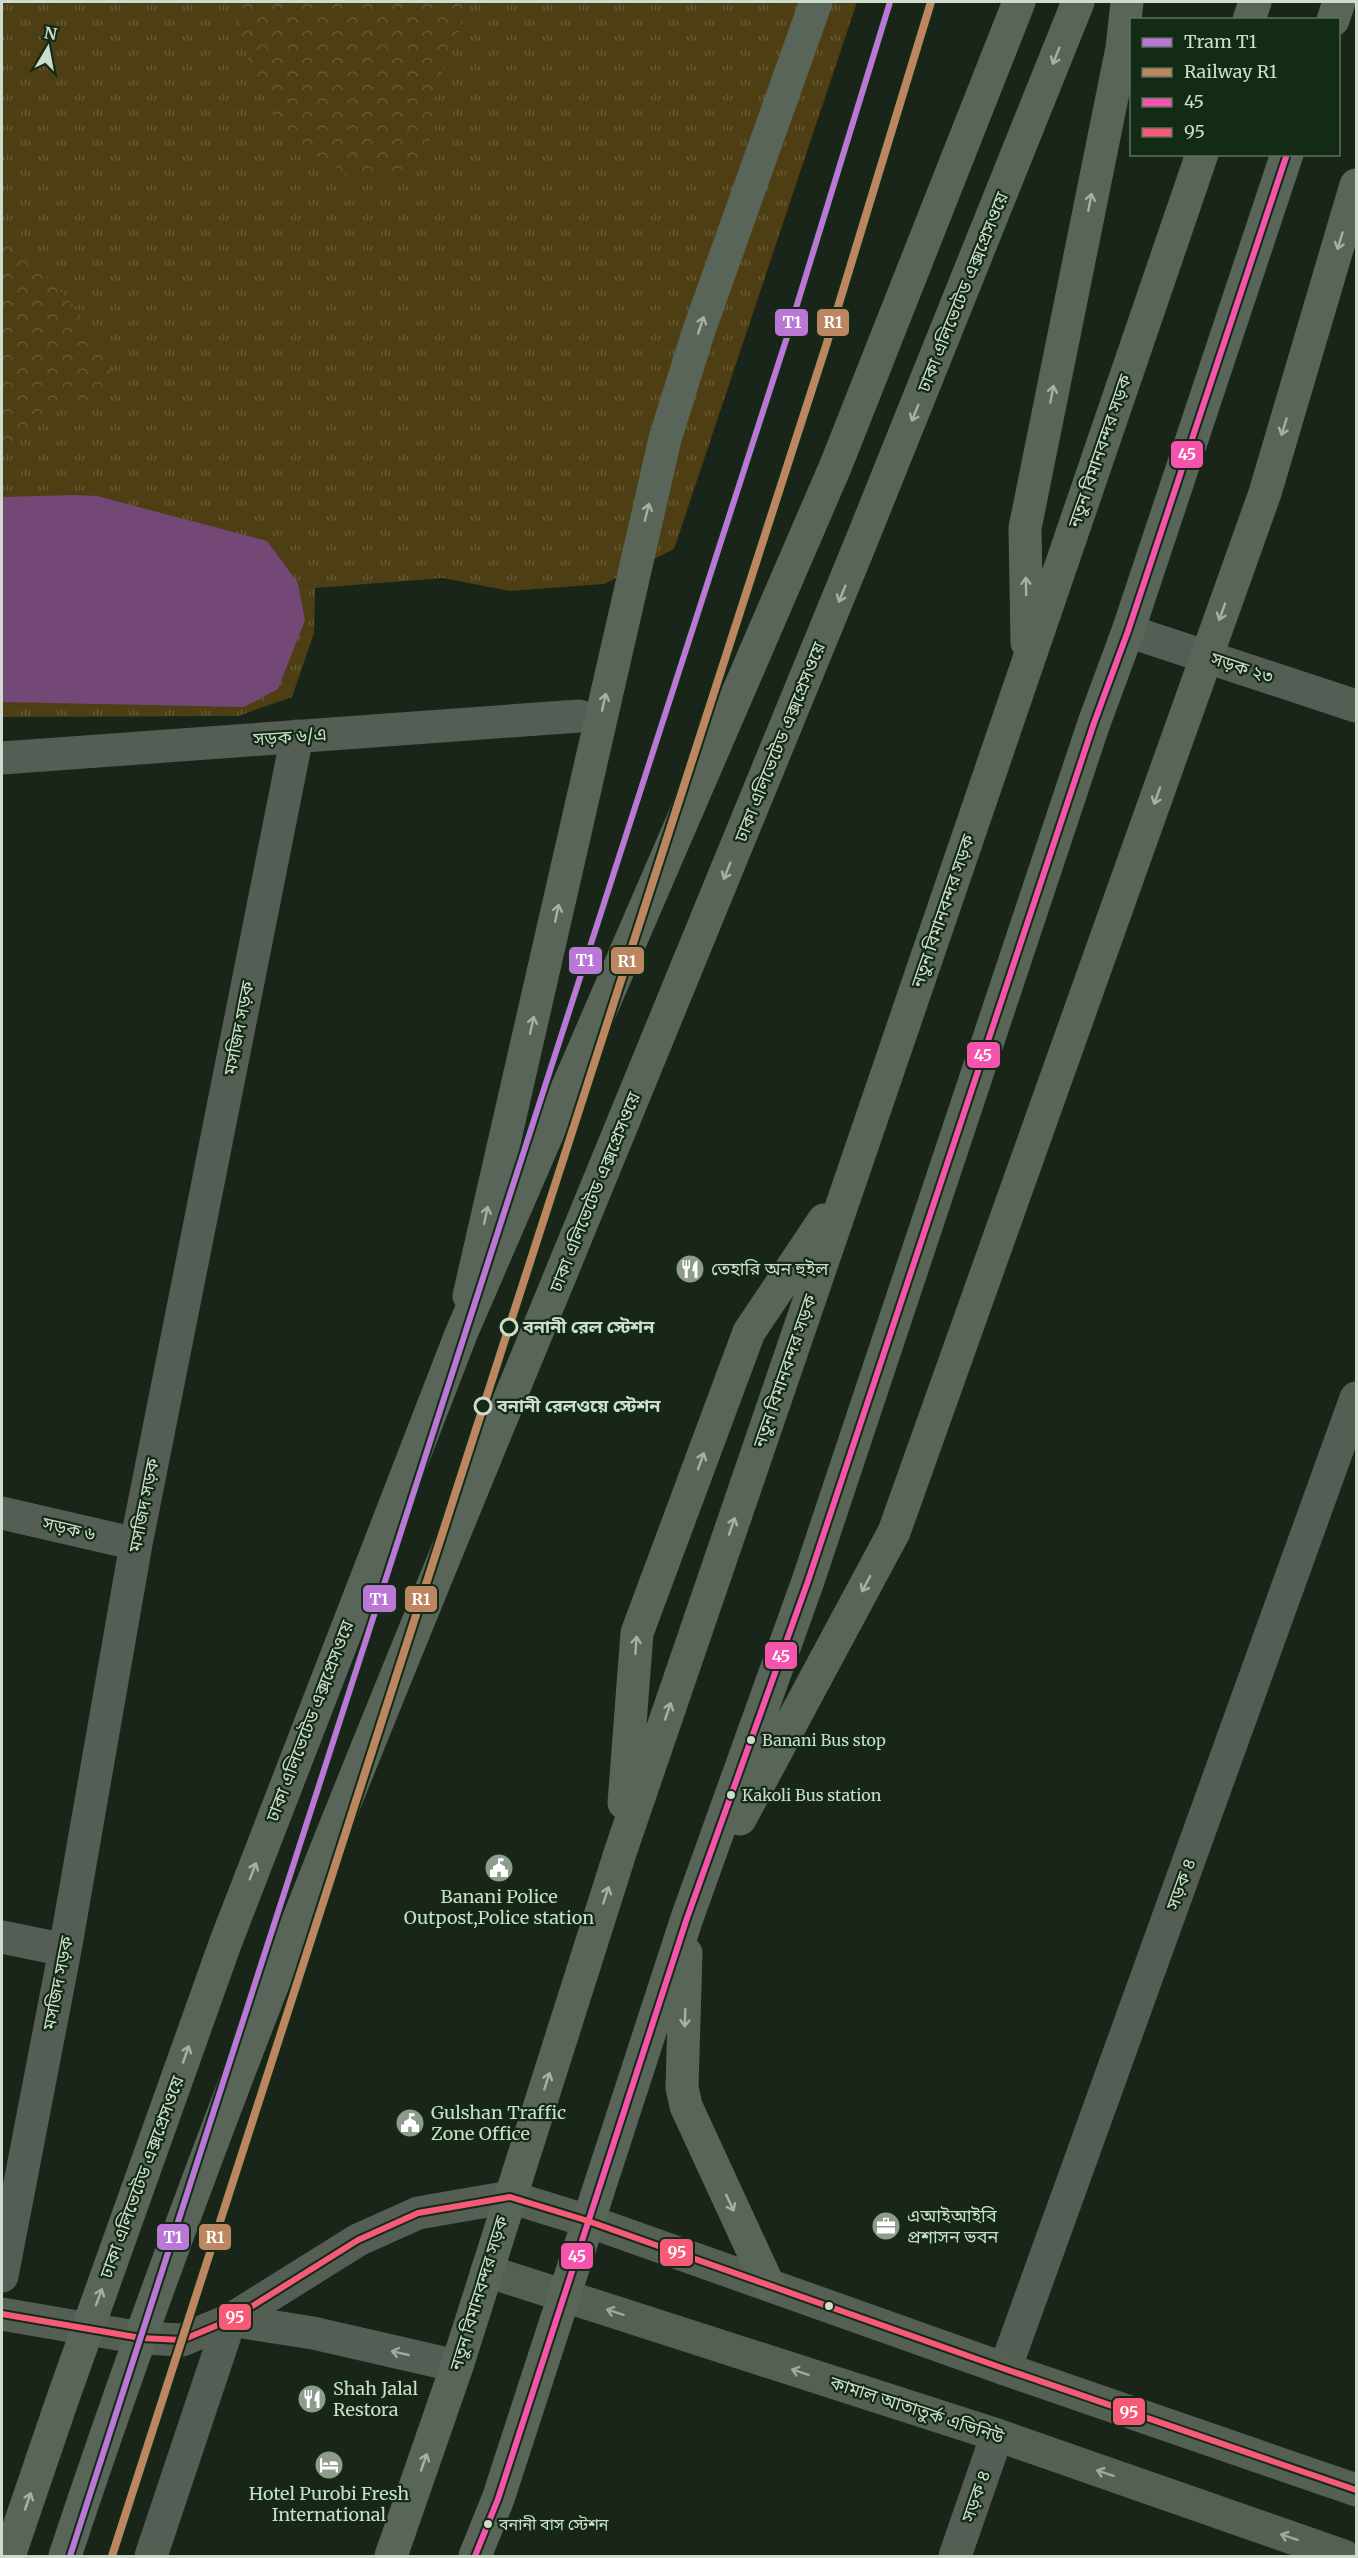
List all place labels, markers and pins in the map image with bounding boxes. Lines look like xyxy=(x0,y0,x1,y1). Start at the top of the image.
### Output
restaurant icon: তেহারি অন হুইল xyxy=(674,1253,706,1285)
place label: তেহারি অন হুইল xyxy=(711,1257,829,1280)
place label: বনানী রেল স্টেশন xyxy=(522,1315,655,1338)
marker: বনানী রেল স্টেশন xyxy=(500,1318,518,1336)
place label: বনানী রেলওয়ে স্টেশন xyxy=(496,1394,661,1417)
marker: বনানী রেলওয়ে স্টেশন xyxy=(474,1397,492,1415)
place label: Banani Bus stop xyxy=(762,1730,886,1750)
marker: Banani Bus stop xyxy=(745,1734,757,1746)
place label: Kakoli Bus station xyxy=(742,1785,882,1805)
marker: Kakoli Bus station xyxy=(725,1789,737,1801)
public building icon: Banani Police Outpost,Police station xyxy=(483,1852,515,1884)
place label: Banani Police Outpost,Police station xyxy=(404,1885,594,1929)
place label: Gulshan Traffic Zone Office xyxy=(431,2101,566,2145)
public building icon: Gulshan Traffic Zone Office xyxy=(394,2107,426,2139)
place label: এআইআইবি প্রশাসন ভবন xyxy=(907,2204,999,2248)
office icon: এআইআইবি প্রশাসন ভবন xyxy=(870,2210,902,2242)
unlabelled marker xyxy=(823,2300,835,2312)
place label: Shah Jalal Restora xyxy=(333,2377,419,2421)
restaurant icon: Shah Jalal Restora xyxy=(296,2383,328,2415)
hotel icon: Hotel Purobi Fresh International xyxy=(313,2449,345,2481)
place label: Hotel Purobi Fresh International xyxy=(249,2482,409,2526)
place label: বনানী বাস স্টেশন xyxy=(498,2514,609,2534)
marker: বনানী বাস স্টেশন xyxy=(482,2518,494,2530)

